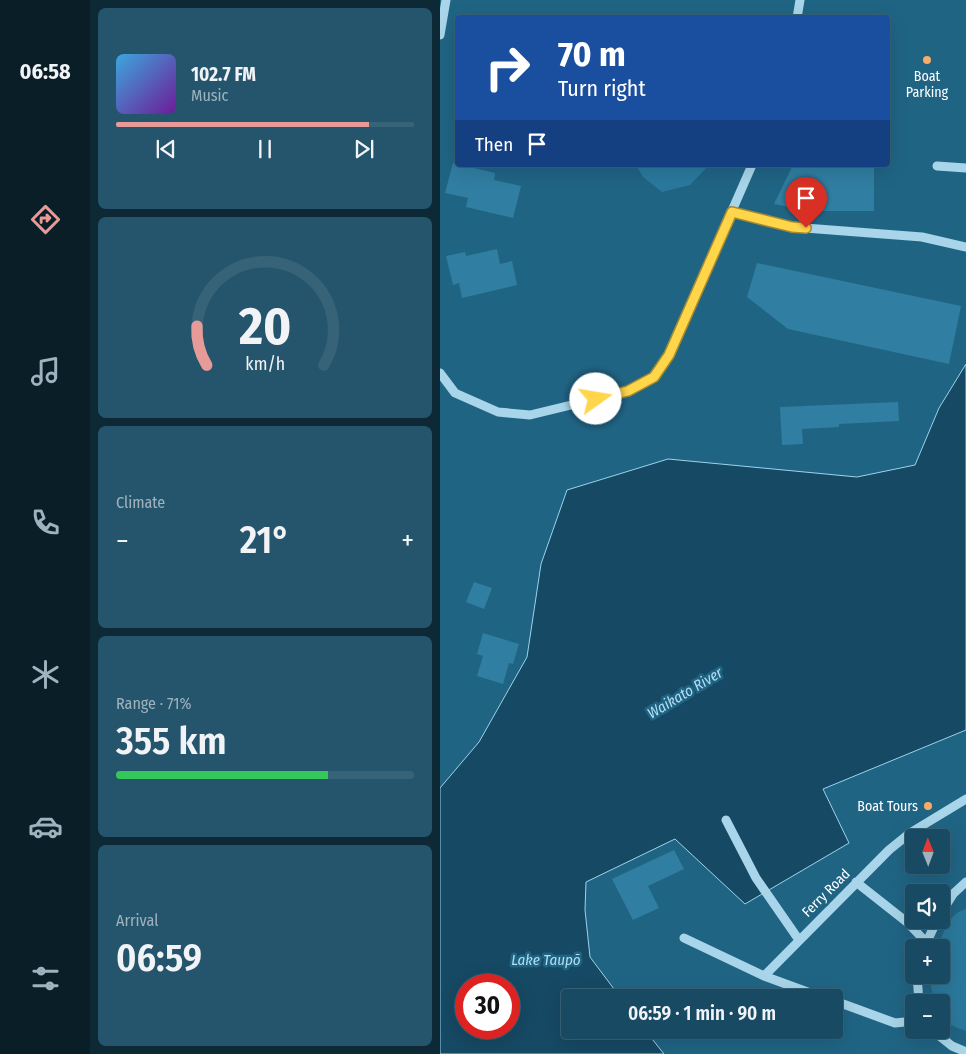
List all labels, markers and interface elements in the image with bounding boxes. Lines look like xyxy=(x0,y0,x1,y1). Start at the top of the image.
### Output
text: 70 m xyxy=(558,33,626,75)
icon: right xyxy=(475,35,540,100)
marker: Boat Parking xyxy=(921,54,933,66)
text: 06:58 xyxy=(19,58,71,85)
text: 102.7 FM xyxy=(191,63,256,86)
place label: Boat Parking xyxy=(906,68,949,101)
text: Turn right xyxy=(558,75,646,102)
text: Music xyxy=(191,86,228,105)
icon: arrive xyxy=(523,130,551,158)
text: Then xyxy=(475,133,513,156)
icon: previous xyxy=(152,135,180,163)
icon: pause xyxy=(251,135,279,163)
icon: next xyxy=(350,135,378,163)
pin xyxy=(785,177,827,228)
icon: arrive xyxy=(792,184,820,212)
icon: directions xyxy=(28,202,63,237)
text: 20 xyxy=(238,295,291,358)
text: km/h xyxy=(245,353,285,375)
icon: music xyxy=(28,354,63,389)
position arrow xyxy=(569,372,621,424)
text: Climate xyxy=(116,493,165,512)
icon: phone xyxy=(28,505,63,540)
text: 21° xyxy=(240,517,290,563)
text: − xyxy=(116,524,129,557)
text: + xyxy=(401,524,414,557)
icon: climate xyxy=(28,657,63,692)
water label: Waikato River xyxy=(644,663,727,722)
text: Range · 71% xyxy=(116,694,191,713)
text: 355 km xyxy=(116,718,226,764)
place label: Boat Tours xyxy=(857,798,918,815)
marker: Boat Tours xyxy=(922,800,934,812)
icon: car xyxy=(28,809,63,844)
north arrow xyxy=(905,829,950,874)
map controls xyxy=(905,829,950,1039)
street label: Ferry Road xyxy=(798,865,854,921)
button: sound xyxy=(905,884,950,929)
text: Arrival xyxy=(116,911,158,930)
text: 06:59 xyxy=(116,935,202,981)
button: + xyxy=(905,939,950,984)
water label: Lake Taupō xyxy=(511,951,581,969)
icon: filters xyxy=(28,961,63,996)
speed limit sign: 30 xyxy=(455,974,520,1039)
button: − xyxy=(905,994,950,1039)
text: 06:59 · 1 min · 90 m xyxy=(628,1002,776,1025)

